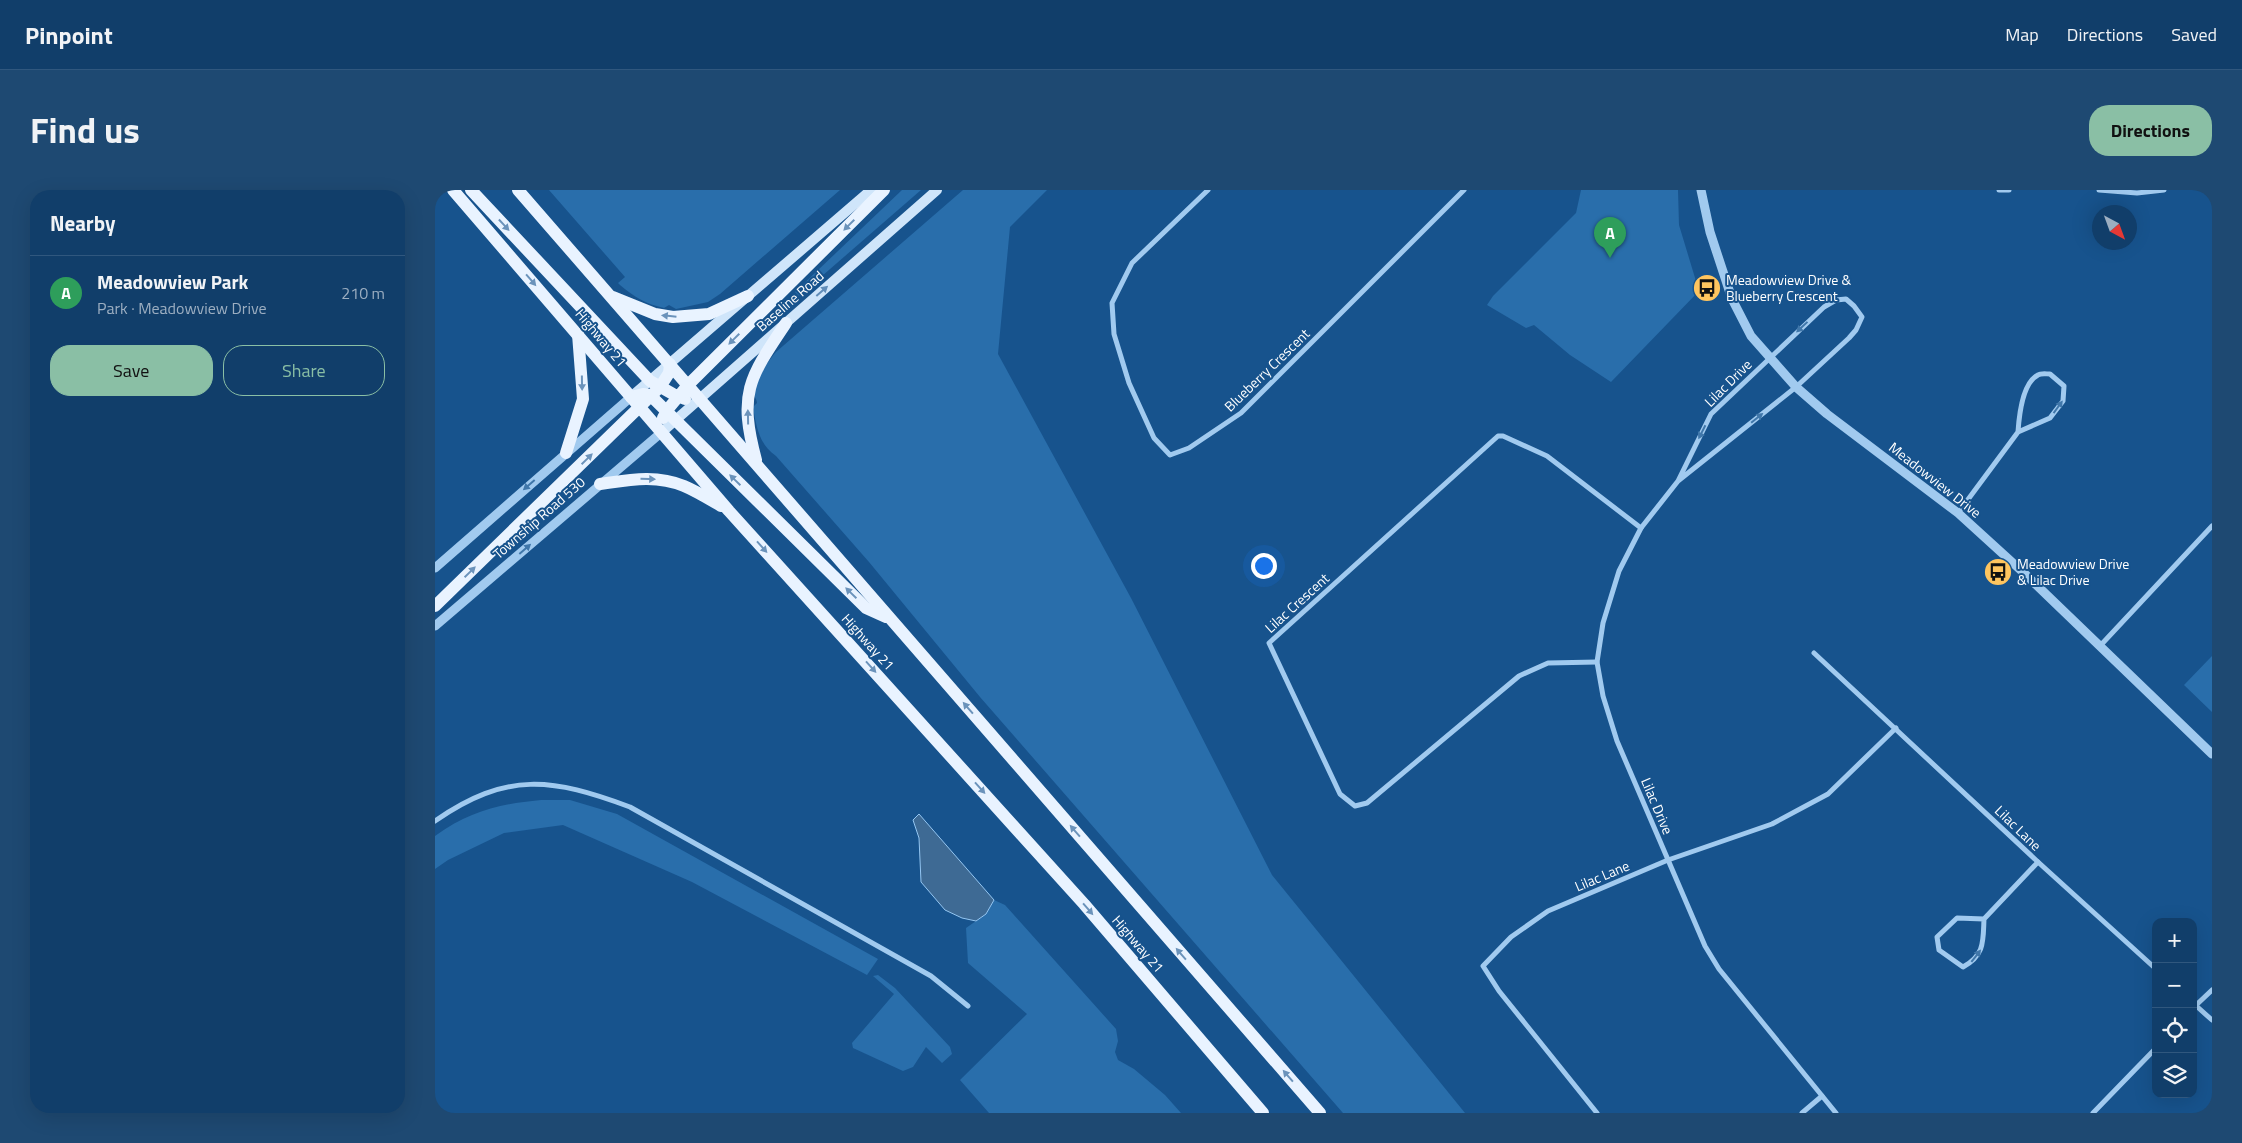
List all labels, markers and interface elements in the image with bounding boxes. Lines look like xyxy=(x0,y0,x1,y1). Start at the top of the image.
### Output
text: Pinpoint xyxy=(25,17,113,53)
text: Map xyxy=(2005,21,2039,48)
text: Directions xyxy=(2067,21,2143,48)
text: Saved xyxy=(2171,21,2217,48)
text: Find us xyxy=(30,103,140,157)
button: Directions xyxy=(2089,105,2212,156)
north arrow xyxy=(2092,205,2137,250)
text: Nearby xyxy=(50,207,115,239)
pin: A xyxy=(1594,217,1626,258)
one-way arrow xyxy=(498,219,510,231)
one-way arrow xyxy=(844,219,856,231)
street label: Baseline Road xyxy=(751,265,828,336)
text: Meadowview Park xyxy=(97,267,248,296)
place label: Meadowview Drive & Blueberry Crescent xyxy=(1726,269,1851,306)
one-way arrow xyxy=(525,273,537,285)
bus stop icon: Meadowview Drive & Blueberry Crescent xyxy=(1692,273,1722,303)
text: A xyxy=(61,281,71,305)
text: 210 m xyxy=(341,281,385,305)
one-way arrow xyxy=(816,285,829,296)
text: Park · Meadowview Drive xyxy=(97,296,267,320)
street label: Highway 21 xyxy=(571,304,632,371)
one-way arrow xyxy=(660,312,676,320)
one-way arrow xyxy=(1796,321,1808,333)
street label: Blueberry Crescent xyxy=(1219,323,1314,416)
one-way arrow xyxy=(728,333,740,345)
button: Save xyxy=(50,345,213,396)
button: Share xyxy=(223,345,385,396)
street label: Lilac Drive xyxy=(1699,354,1756,411)
one-way arrow xyxy=(579,375,587,391)
one-way arrow xyxy=(2053,400,2063,414)
one-way arrow xyxy=(744,409,752,425)
one-way arrow xyxy=(1750,412,1763,423)
one-way arrow xyxy=(1698,424,1706,439)
street label: Meadowview Drive xyxy=(1885,437,1986,522)
one-way arrow xyxy=(580,453,592,465)
street label: Township Road 530 xyxy=(488,472,589,564)
one-way arrow xyxy=(729,474,741,486)
one-way arrow xyxy=(641,475,657,483)
one-way arrow xyxy=(523,479,535,490)
one-way arrow xyxy=(756,540,768,552)
one-way arrow xyxy=(518,543,531,554)
your location xyxy=(1251,553,1277,579)
place label: Meadowview Drive & Lilac Drive xyxy=(2017,553,2129,590)
bus stop icon: Meadowview Drive & Lilac Drive xyxy=(1983,557,2013,587)
one-way arrow xyxy=(464,566,476,578)
street label: Lilac Crescent xyxy=(1260,568,1334,637)
one-way arrow xyxy=(845,587,857,599)
street label: Highway 21 xyxy=(837,609,900,675)
one-way arrow xyxy=(865,661,877,673)
one-way arrow xyxy=(962,703,974,715)
street label: Lilac Drive xyxy=(1636,774,1679,837)
one-way arrow xyxy=(974,782,985,795)
street label: Lilac Lane xyxy=(1990,800,2046,855)
one-way arrow xyxy=(1069,825,1081,837)
street label: Lilac Lane xyxy=(1571,855,1632,896)
one-way arrow xyxy=(1083,902,1094,915)
street label: Highway 21 xyxy=(1107,910,1169,977)
map controls xyxy=(2152,918,2197,1098)
button: + xyxy=(2152,918,2197,963)
one-way arrow xyxy=(1176,947,1187,960)
one-way arrow xyxy=(1971,949,1981,963)
button: − xyxy=(2152,963,2197,1008)
button: locate xyxy=(2152,1008,2197,1053)
button: layers xyxy=(2152,1053,2197,1098)
one-way arrow xyxy=(1282,1071,1294,1083)

